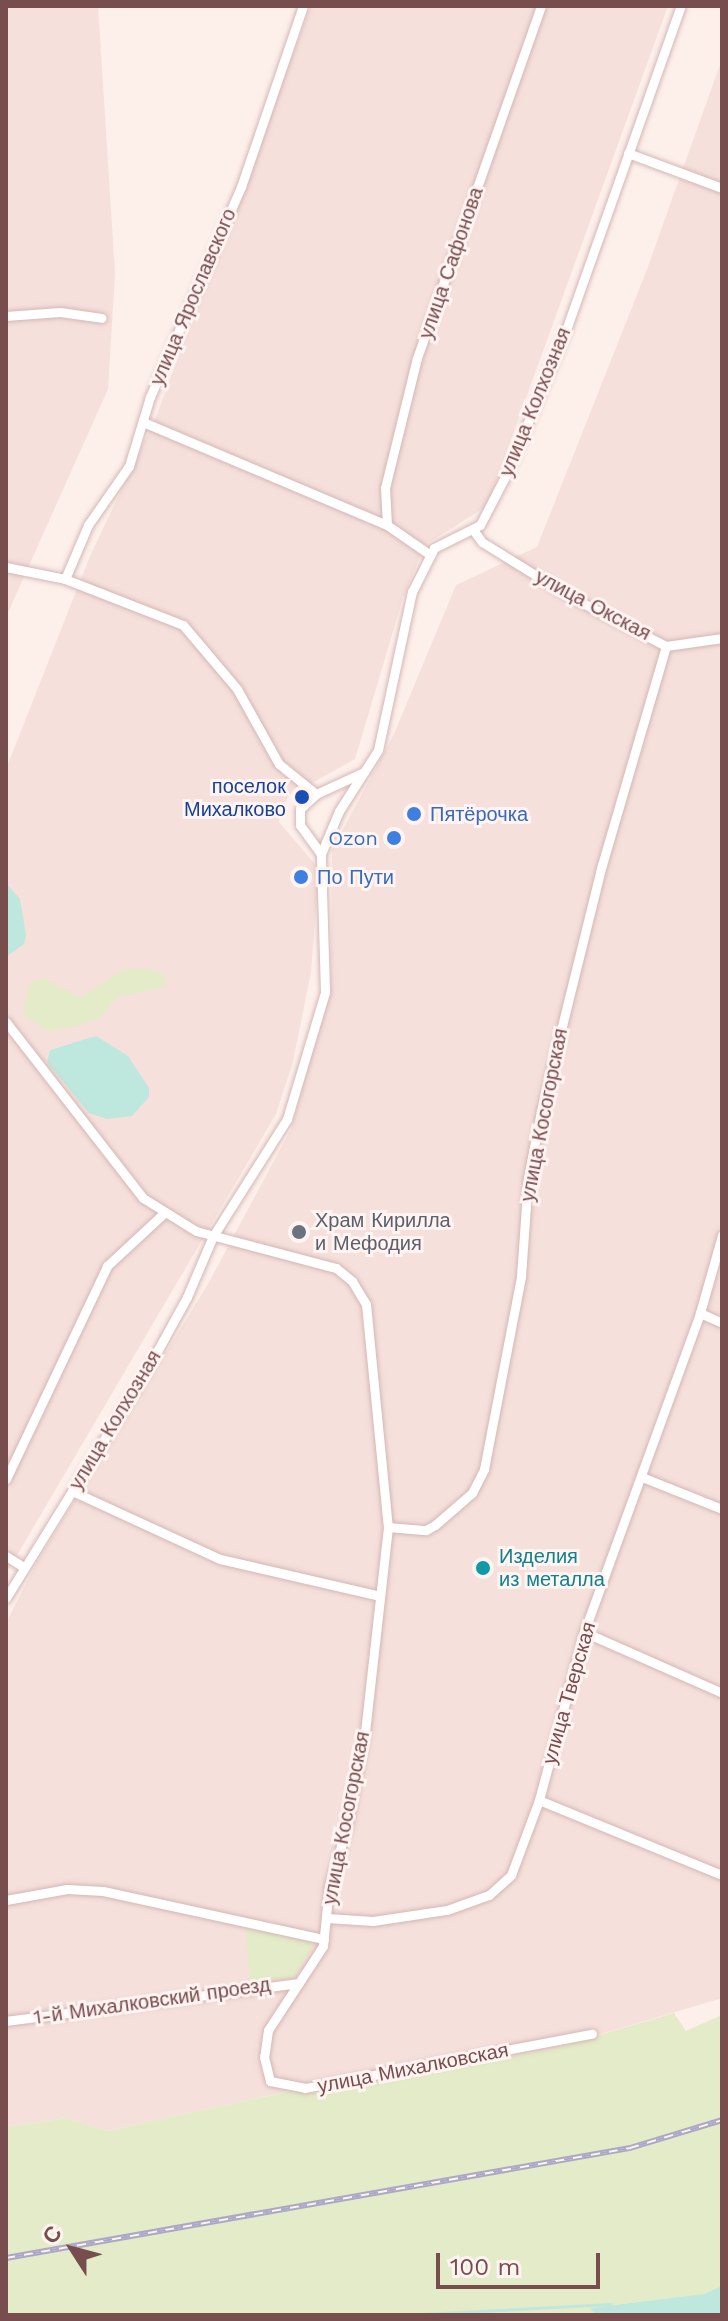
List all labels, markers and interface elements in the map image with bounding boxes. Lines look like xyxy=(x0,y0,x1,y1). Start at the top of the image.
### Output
street label: улица Сафонова xyxy=(414,184,488,342)
street label: улица Ярославского xyxy=(145,205,241,389)
street label: улица Колхозная xyxy=(494,324,576,480)
street label: улица Окская xyxy=(531,564,655,646)
place label: поселок Михалково xyxy=(184,774,286,821)
marker: поселок Михалково xyxy=(293,788,311,806)
place label: Пятёрочка xyxy=(430,802,528,826)
marker: Пятёрочка xyxy=(405,805,423,823)
place label: Ozon xyxy=(328,826,378,850)
marker: Ozon xyxy=(385,829,403,847)
place label: По Пути xyxy=(317,865,394,889)
marker: По Пути xyxy=(292,868,310,886)
street label: улица Косогорская xyxy=(515,1026,573,1204)
place label: Храм Кирилла и Мефодия xyxy=(315,1208,451,1255)
marker: Храм Кирилла и Мефодия xyxy=(290,1223,308,1241)
street label: улица Колхозная xyxy=(64,1346,166,1494)
place label: Изделия из металла xyxy=(499,1544,605,1591)
marker: Изделия из металла xyxy=(474,1559,492,1577)
street label: улица Тверская xyxy=(537,1619,601,1767)
street label: улица Косогорская xyxy=(317,1729,375,1907)
street label: 1-й Михалковский проезд xyxy=(32,1972,272,2030)
street label: улица Михалковская xyxy=(316,2038,510,2098)
north arrow xyxy=(32,2209,112,2289)
text: С xyxy=(37,2221,67,2248)
scale bar xyxy=(440,2237,604,2287)
text: 100 m xyxy=(450,2253,520,2281)

